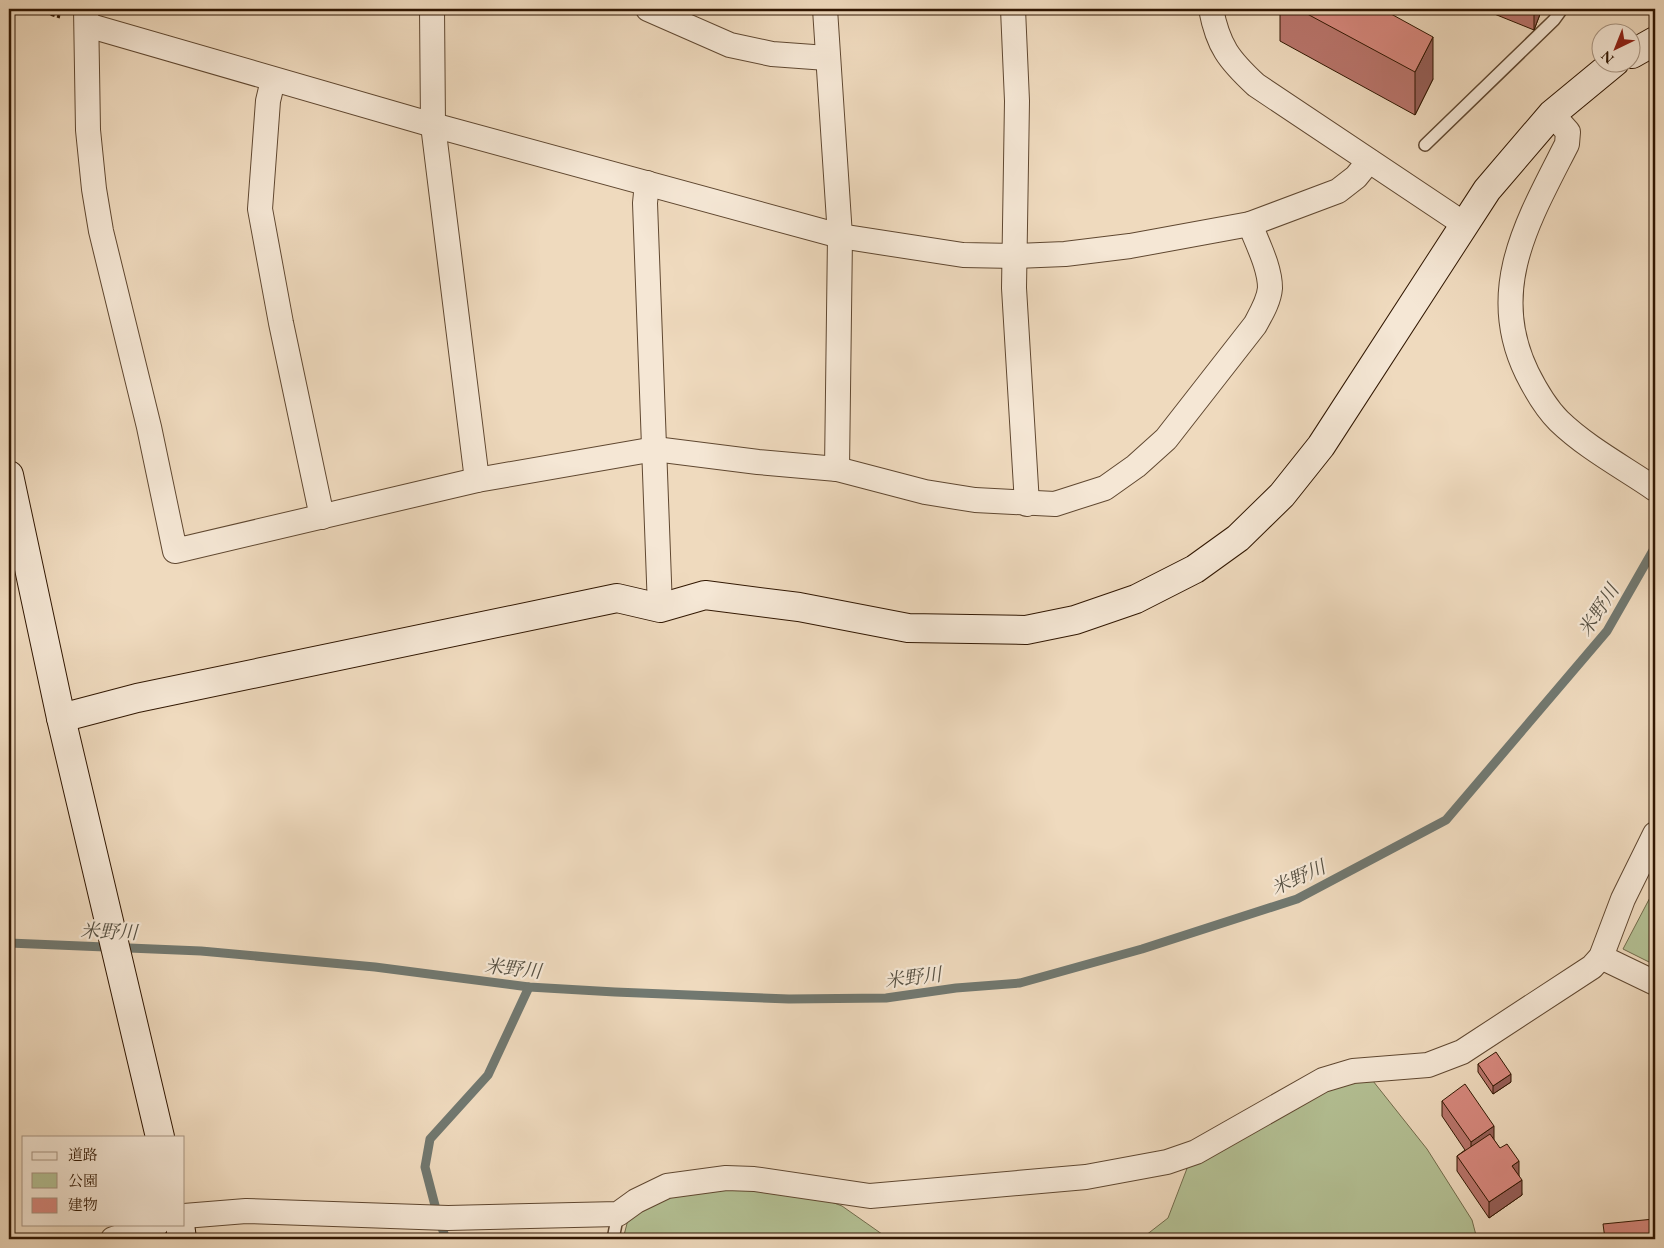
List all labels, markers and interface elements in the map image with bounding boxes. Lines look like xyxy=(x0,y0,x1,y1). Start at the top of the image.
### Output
north arrow xyxy=(1592,22,1642,72)
text: N xyxy=(1596,47,1617,68)
water label: 米野川 xyxy=(1572,578,1626,641)
water label: 米野川 xyxy=(1267,854,1331,900)
water label: 米野川 xyxy=(80,918,140,945)
water label: 米野川 xyxy=(483,953,545,984)
water label: 米野川 xyxy=(883,961,945,993)
legend xyxy=(22,1136,185,1226)
text: 道路 xyxy=(68,1145,98,1164)
text: 公園 xyxy=(68,1171,98,1190)
text: 建物 xyxy=(68,1195,98,1214)

